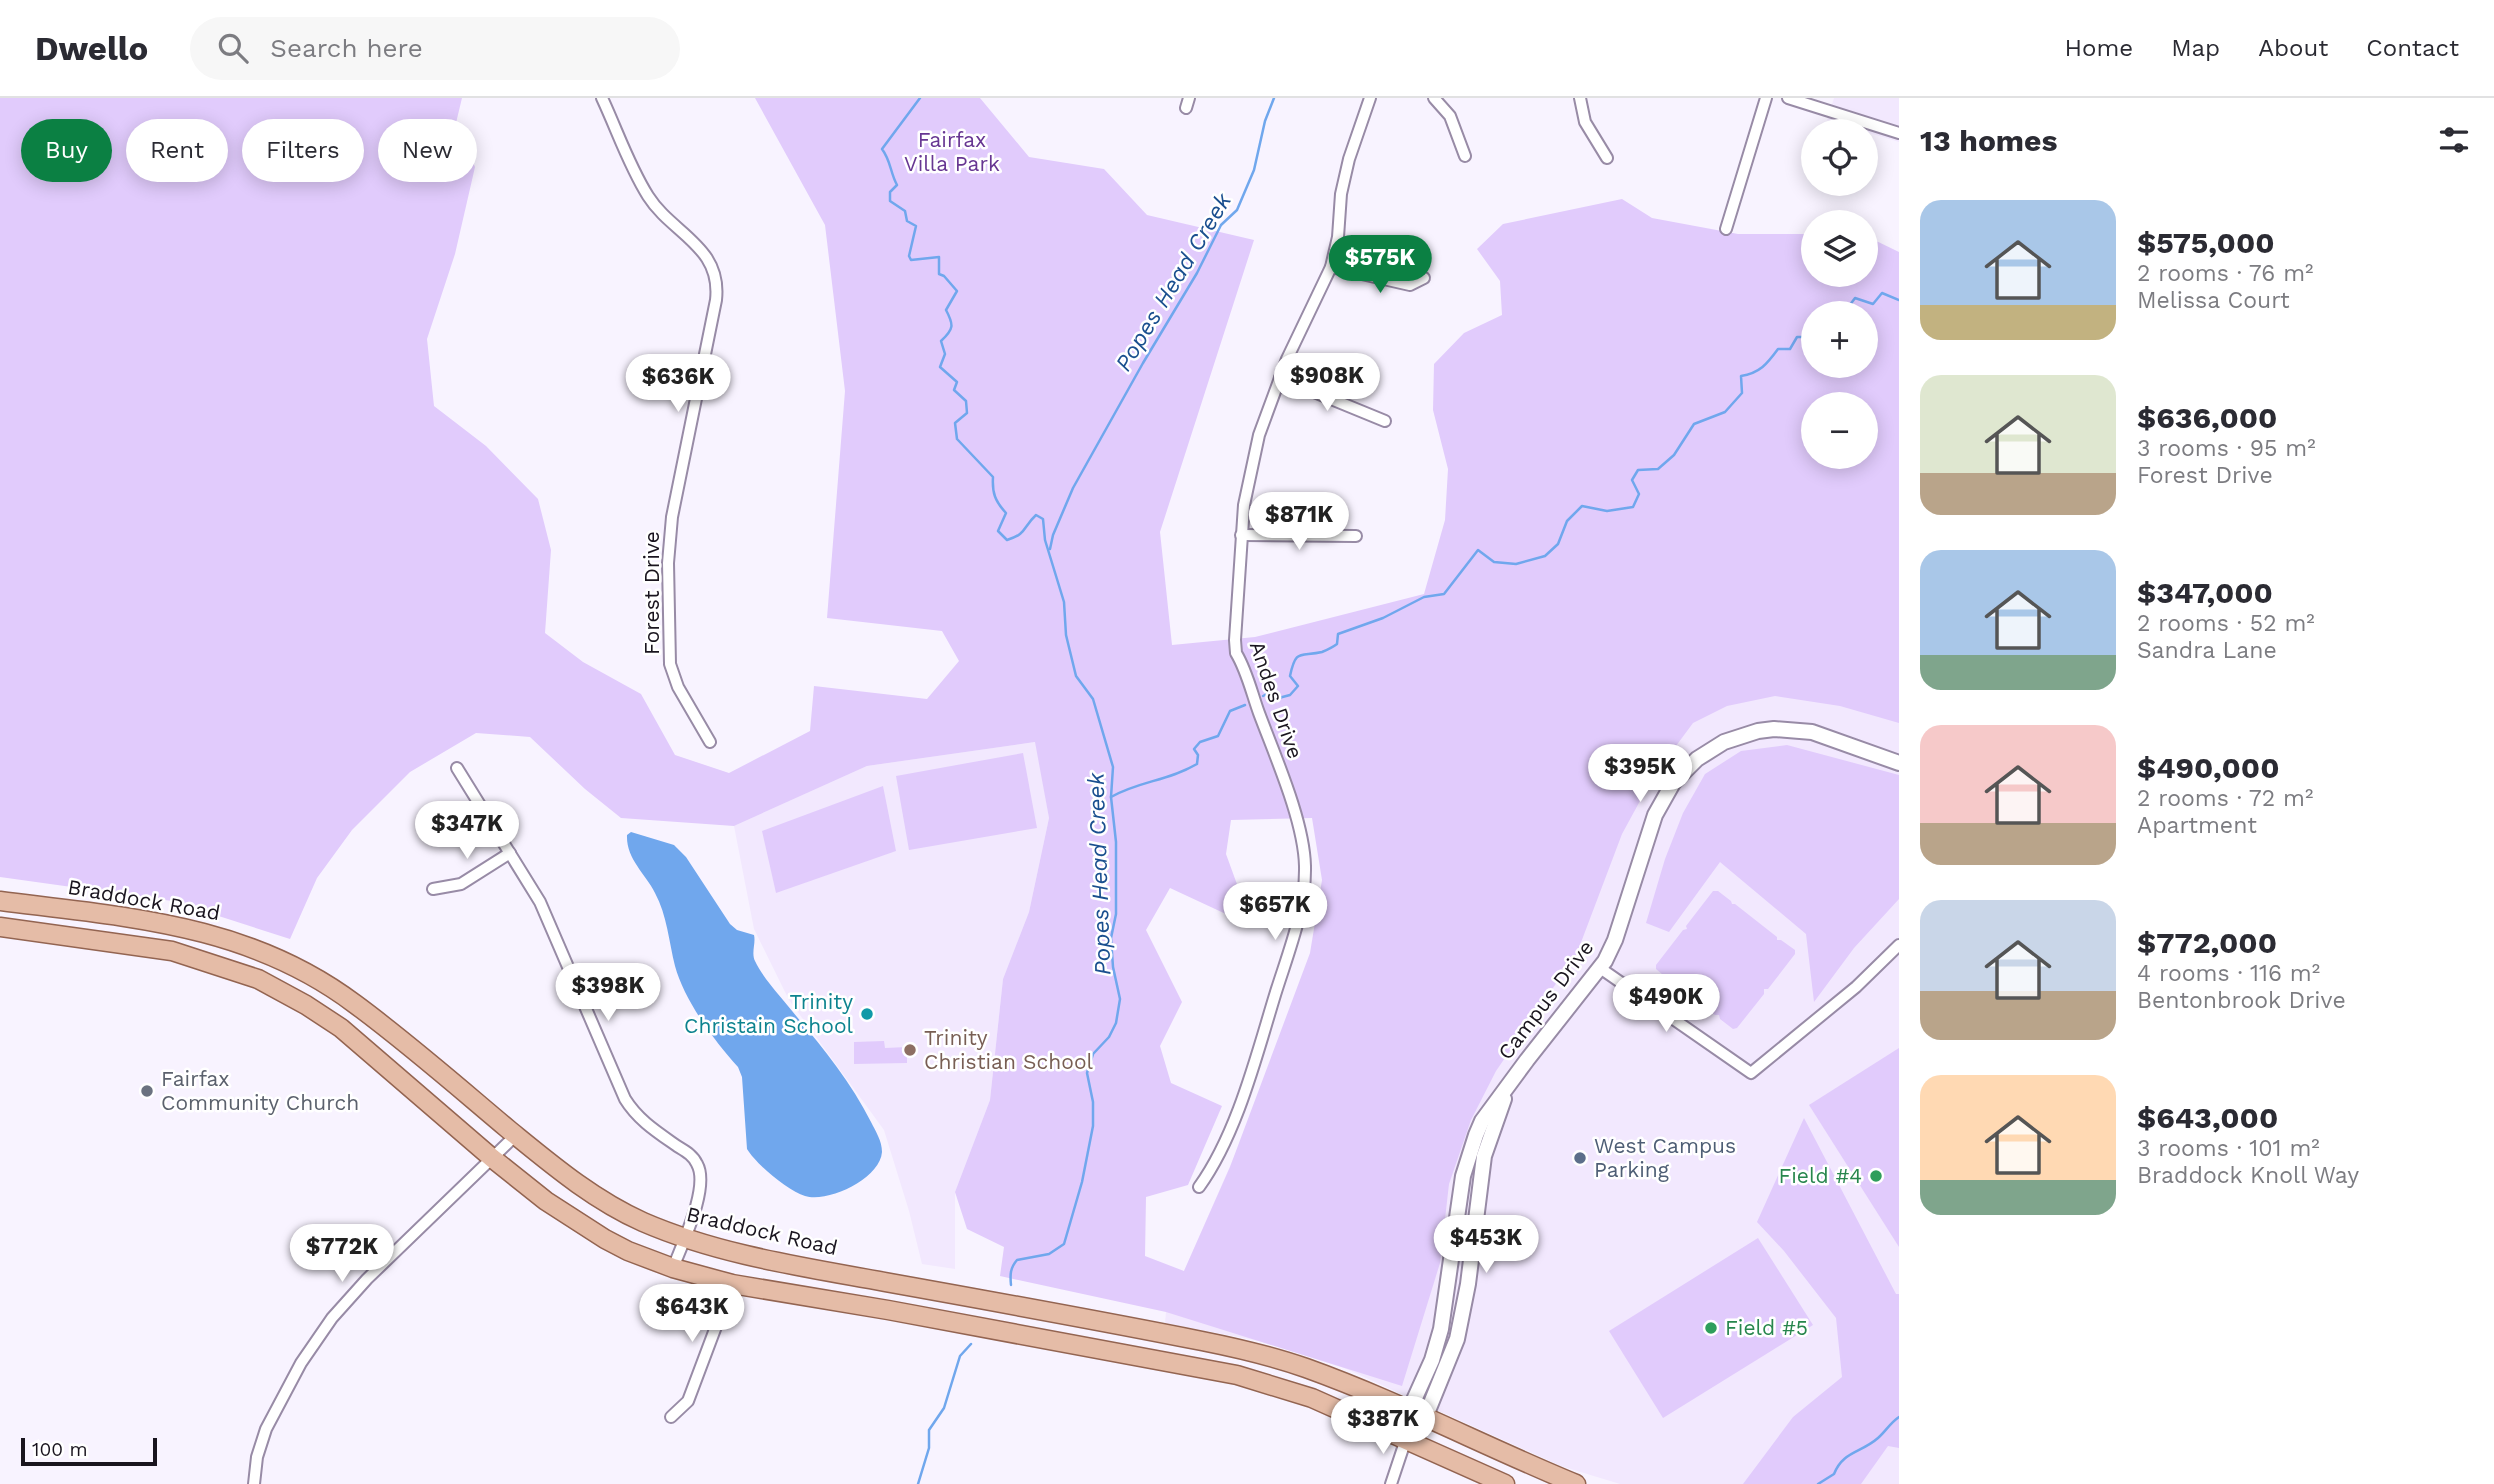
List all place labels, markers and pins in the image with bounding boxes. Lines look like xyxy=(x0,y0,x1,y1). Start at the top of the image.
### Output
pin: $575K xyxy=(1331,236,1429,295)
pin: $636K xyxy=(629,354,727,414)
pin: $908K xyxy=(1278,354,1376,413)
pin: $871K xyxy=(1250,492,1348,552)
pin: $395K xyxy=(1591,744,1689,804)
pin: $347K xyxy=(418,802,516,861)
pin: $657K xyxy=(1226,882,1324,942)
pin: $398K xyxy=(559,964,657,1023)
pin: $490K xyxy=(1617,974,1715,1034)
place label: Trinity Christain School xyxy=(684,989,854,1038)
marker: Trinity Christain School xyxy=(859,1006,875,1022)
place label: Trinity Christian School xyxy=(924,1025,1093,1074)
marker: Trinity Christian School xyxy=(902,1042,918,1058)
place label: Fairfax Community Church xyxy=(161,1066,359,1115)
marker: Fairfax Community Church xyxy=(139,1083,155,1099)
place label: West Campus Parking xyxy=(1594,1133,1736,1182)
marker: West Campus Parking xyxy=(1572,1150,1588,1166)
place label: Field #4 xyxy=(1778,1163,1862,1188)
marker: Field #4 xyxy=(1868,1168,1884,1184)
pin: $453K xyxy=(1437,1216,1535,1275)
pin: $772K xyxy=(293,1224,391,1284)
pin: $643K xyxy=(643,1284,741,1344)
place label: Field #5 xyxy=(1725,1315,1808,1340)
marker: Field #5 xyxy=(1703,1320,1719,1336)
pin: $387K xyxy=(1334,1396,1432,1456)

